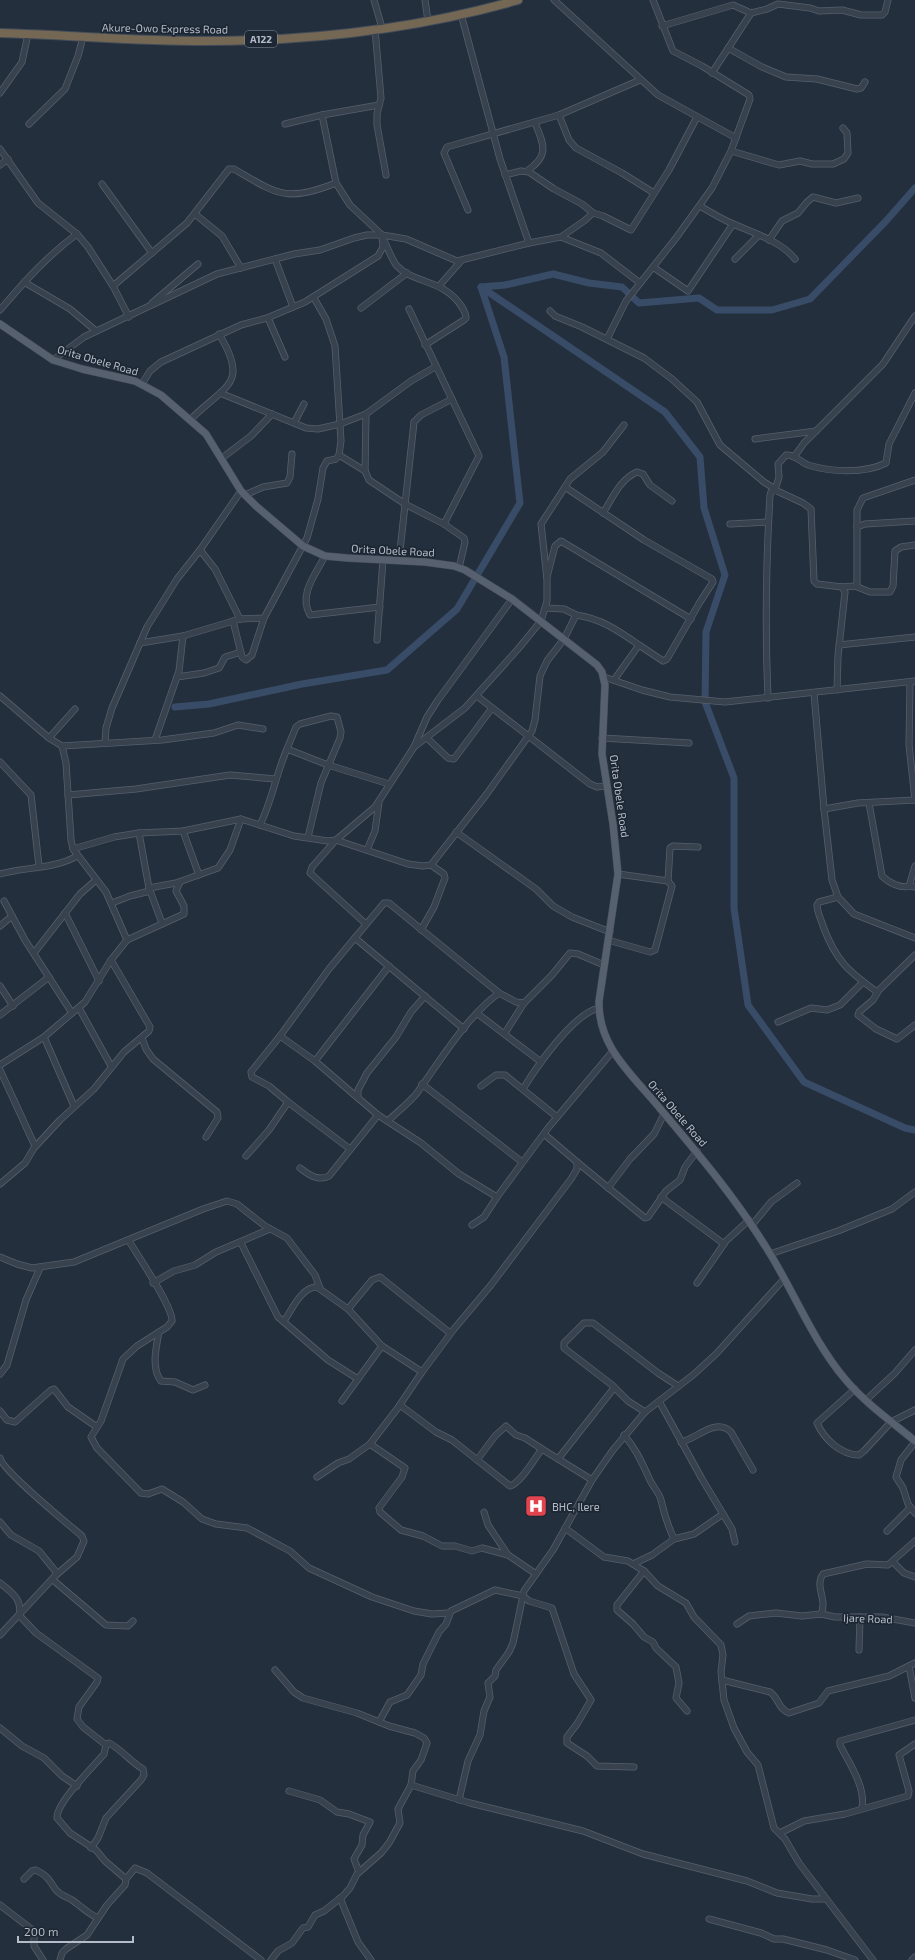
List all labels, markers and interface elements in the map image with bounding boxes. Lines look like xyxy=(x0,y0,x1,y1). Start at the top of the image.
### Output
street label: Akure-Owo Express Road xyxy=(102,20,228,36)
road number: A122 xyxy=(245,31,277,47)
street label: Orita Obele Road xyxy=(56,342,140,378)
street label: Orita Obele Road xyxy=(351,541,435,559)
street label: Orita Obele Road xyxy=(608,754,632,838)
street label: Orita Obele Road xyxy=(646,1077,710,1149)
hospital icon: BHC, Ilere xyxy=(523,1493,549,1519)
place label: BHC, Ilere xyxy=(552,1500,600,1513)
street label: Ijare Road xyxy=(843,1611,893,1626)
scale bar xyxy=(18,1918,133,1944)
text: 200 m xyxy=(24,1924,58,1938)

